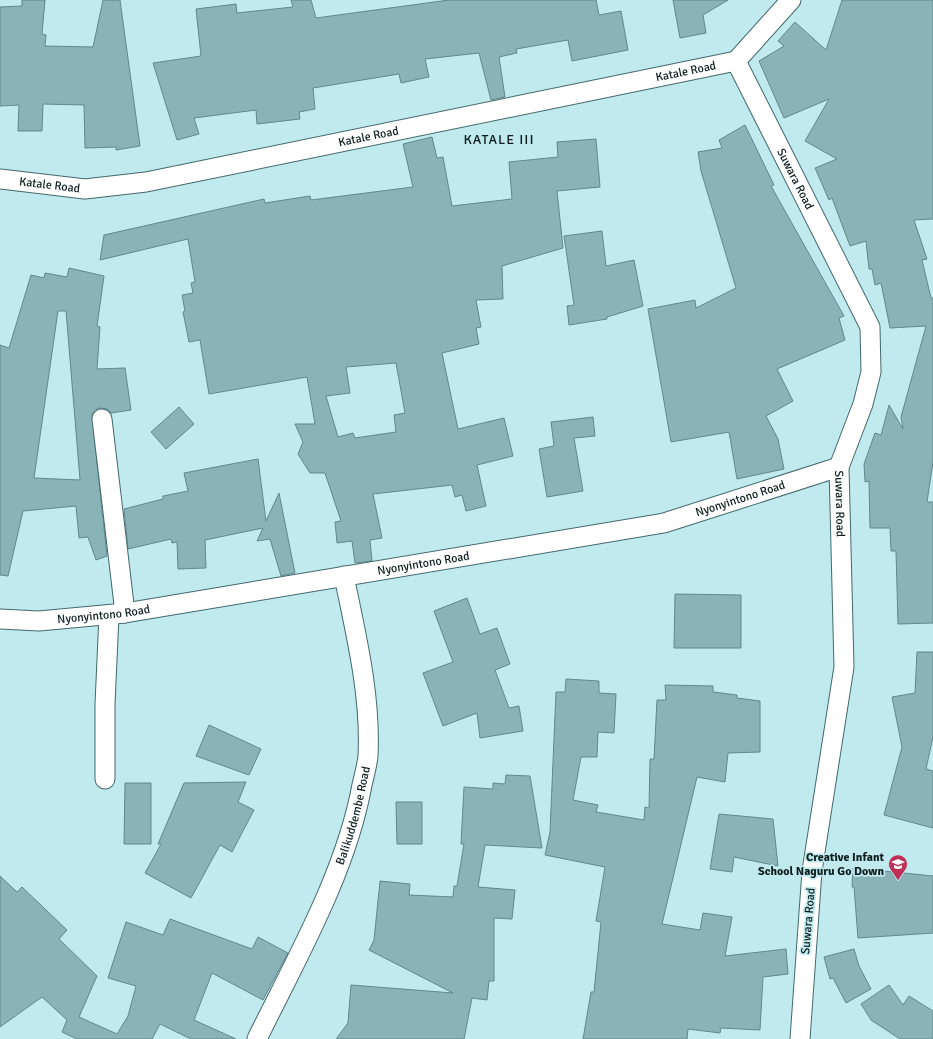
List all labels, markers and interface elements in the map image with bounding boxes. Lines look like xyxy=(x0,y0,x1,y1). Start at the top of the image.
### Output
street label: Katale Road xyxy=(654,58,717,85)
street label: Katale Road xyxy=(337,123,400,150)
district label: KATALE III xyxy=(463,131,535,148)
street label: Suwara Road xyxy=(773,146,817,212)
street label: Katale Road xyxy=(18,174,81,196)
street label: Suwara Road xyxy=(831,470,848,537)
street label: Nyonyintono Road xyxy=(694,478,787,520)
street label: Nyonyintono Road xyxy=(376,549,471,579)
street label: Nyonyintono Road xyxy=(57,602,151,627)
street label: Balikuddembe Road xyxy=(333,765,374,867)
place label: Creative Infant School Naguru Go Down xyxy=(758,850,885,879)
school or university icon: Creative Infant School Naguru Go Down xyxy=(887,853,909,881)
street label: Suwara Road xyxy=(798,887,819,955)

